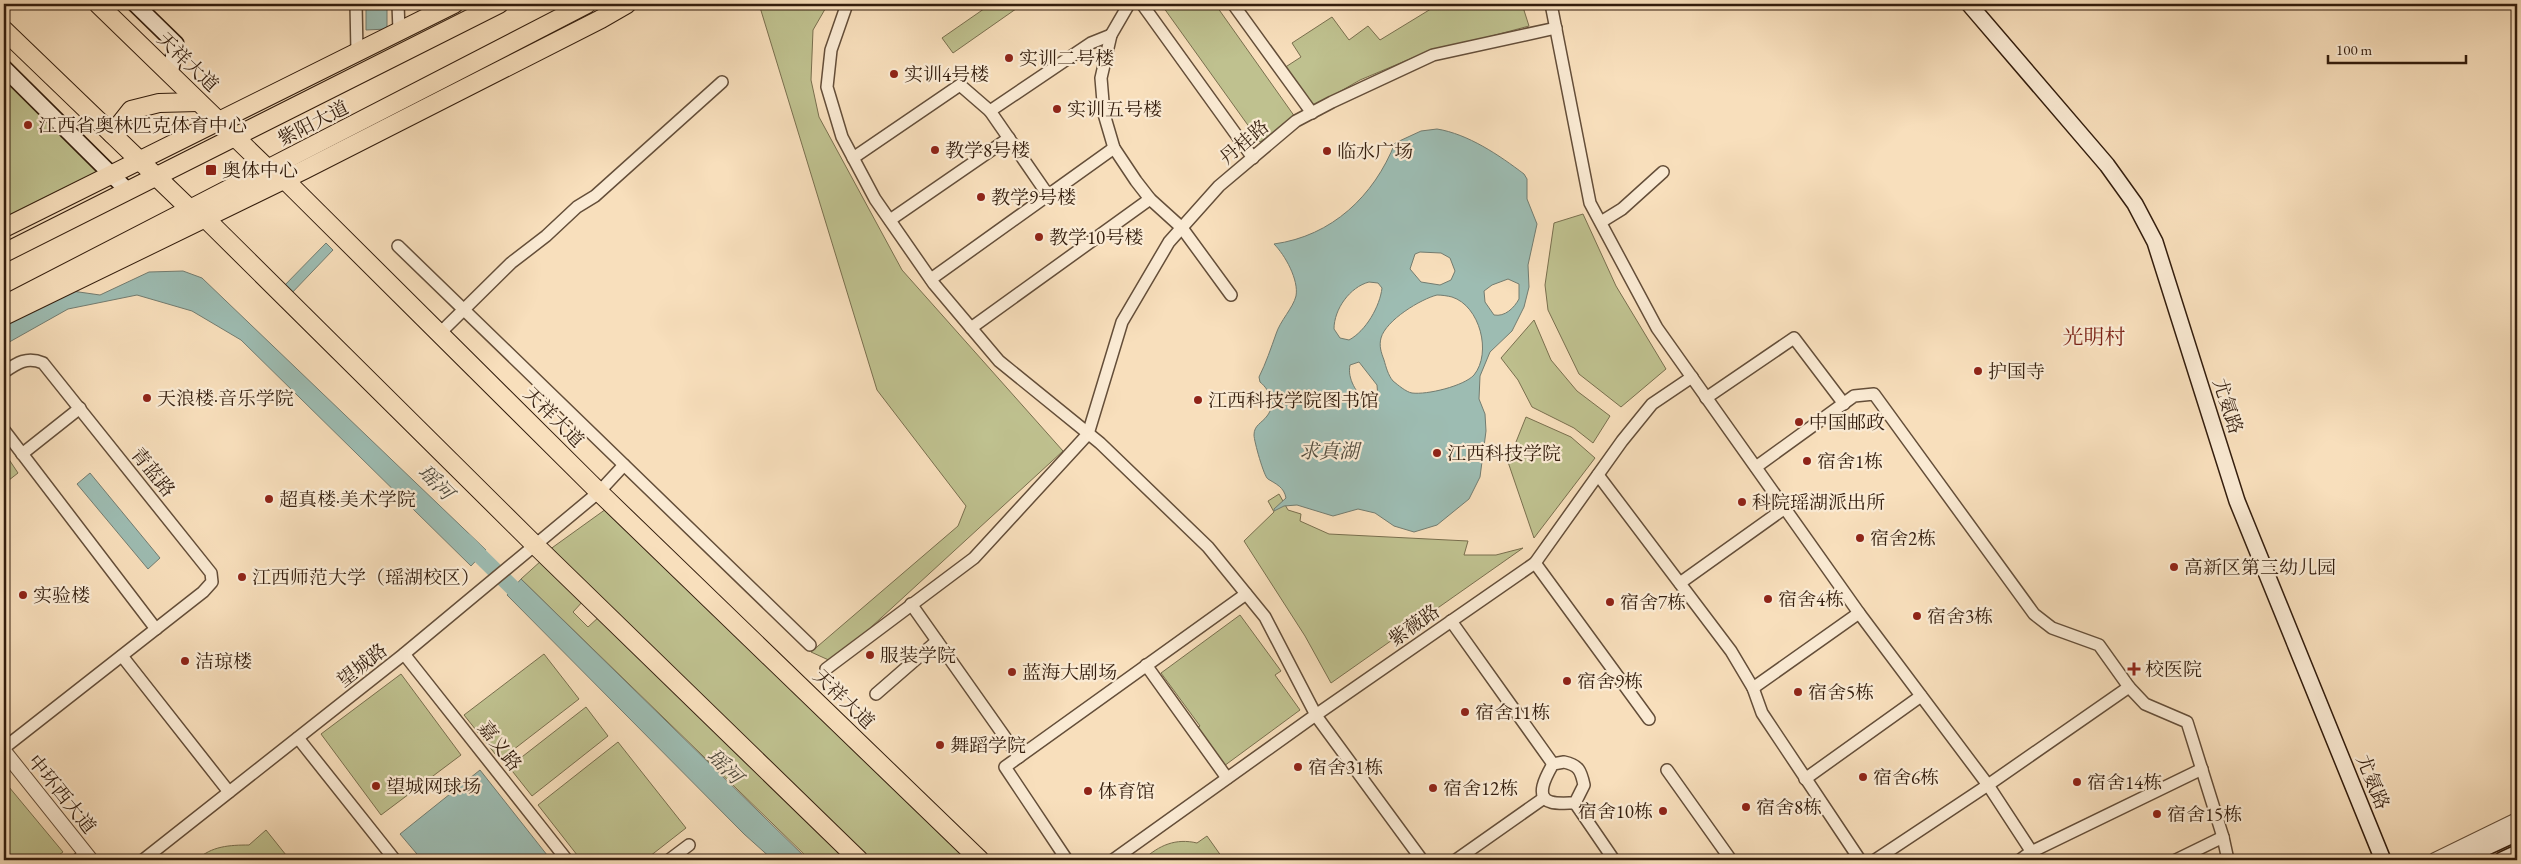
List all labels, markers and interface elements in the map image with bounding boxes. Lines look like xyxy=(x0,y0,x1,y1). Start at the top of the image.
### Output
street label: 天祥大道 xyxy=(152,27,224,97)
scale bar xyxy=(2328,32,2466,64)
text: 100 m xyxy=(2336,40,2373,59)
place label: 实训二号楼 xyxy=(1019,46,1114,71)
marker: 实训二号楼 xyxy=(1003,52,1015,64)
place label: 实训4号楼 xyxy=(904,62,989,87)
marker: 实训4号楼 xyxy=(888,68,900,80)
street label: 紫阳大道 xyxy=(273,95,353,151)
place label: 实训五号楼 xyxy=(1067,97,1162,122)
marker: 实训五号楼 xyxy=(1051,103,1063,115)
place label: 江西省奥林匹克体育中心 xyxy=(38,113,247,138)
street label: 丹桂路 xyxy=(1214,114,1274,170)
marker: 江西省奥林匹克体育中心 xyxy=(22,119,34,131)
place label: 教学8号楼 xyxy=(945,138,1030,163)
place label: 临水广场 xyxy=(1337,139,1413,164)
marker: 教学8号楼 xyxy=(929,144,941,156)
marker: 临水广场 xyxy=(1321,145,1333,157)
place label: 奥体中心 xyxy=(222,158,298,183)
marker: 奥体中心 xyxy=(204,163,218,177)
place label: 教学9号楼 xyxy=(991,185,1076,210)
marker: 教学9号楼 xyxy=(975,191,987,203)
place label: 教学10号楼 xyxy=(1049,225,1143,250)
marker: 教学10号楼 xyxy=(1033,231,1045,243)
district label: 光明村 xyxy=(2063,323,2126,350)
place label: 护国寺 xyxy=(1988,359,2045,384)
marker: 护国寺 xyxy=(1972,365,1984,377)
street label: 尤氨路 xyxy=(2207,375,2249,437)
street label: 天祥大道 xyxy=(518,381,590,453)
place label: 天浪楼·音乐学院 xyxy=(157,386,294,411)
place label: 江西科技学院图书馆 xyxy=(1208,388,1379,413)
marker: 天浪楼·音乐学院 xyxy=(141,392,153,404)
marker: 江西科技学院图书馆 xyxy=(1192,394,1204,406)
place label: 中国邮政 xyxy=(1809,410,1885,435)
marker: 中国邮政 xyxy=(1793,416,1805,428)
water label: 求真湖 xyxy=(1299,438,1362,464)
place label: 江西科技学院 xyxy=(1447,441,1561,466)
street label: 青蓝路 xyxy=(125,442,181,502)
marker: 江西科技学院 xyxy=(1431,447,1443,459)
place label: 宿舍1栋 xyxy=(1817,449,1883,474)
marker: 宿舍1栋 xyxy=(1801,455,1813,467)
water label: 瑶河 xyxy=(413,459,461,507)
place label: 超真楼·美术学院 xyxy=(279,487,416,512)
place label: 科院瑶湖派出所 xyxy=(1752,490,1885,515)
marker: 超真楼·美术学院 xyxy=(263,493,275,505)
marker: 科院瑶湖派出所 xyxy=(1736,496,1748,508)
place label: 宿舍2栋 xyxy=(1870,526,1936,551)
marker: 宿舍2栋 xyxy=(1854,532,1866,544)
place label: 高新区第三幼儿园 xyxy=(2184,555,2336,580)
marker: 高新区第三幼儿园 xyxy=(2168,561,2180,573)
place label: 江西师范大学（瑶湖校区） xyxy=(252,565,480,590)
marker: 江西师范大学（瑶湖校区） xyxy=(236,571,248,583)
place label: 实验楼 xyxy=(33,583,90,608)
place label: 宿舍4栋 xyxy=(1778,587,1844,612)
marker: 实验楼 xyxy=(17,589,29,601)
place label: 宿舍7栋 xyxy=(1620,590,1686,615)
marker: 宿舍4栋 xyxy=(1762,593,1774,605)
marker: 宿舍7栋 xyxy=(1604,596,1616,608)
street label: 紫薇路 xyxy=(1383,598,1445,652)
place label: 宿舍3栋 xyxy=(1927,604,1993,629)
marker: 宿舍3栋 xyxy=(1911,610,1923,622)
street label: 望城路 xyxy=(332,638,392,692)
place label: 服装学院 xyxy=(880,643,956,668)
place label: 洁琼楼 xyxy=(195,649,252,674)
marker: 服装学院 xyxy=(864,649,876,661)
marker: 洁琼楼 xyxy=(179,655,191,667)
place label: 校医院 xyxy=(2145,657,2202,682)
place label: 蓝海大剧场 xyxy=(1022,660,1117,685)
marker: 校医院 xyxy=(2127,662,2141,676)
street label: 天祥大道 xyxy=(808,664,880,734)
marker: 蓝海大剧场 xyxy=(1006,666,1018,678)
place label: 宿舍9栋 xyxy=(1577,669,1643,694)
marker: 宿舍9栋 xyxy=(1561,675,1573,687)
place label: 宿舍5栋 xyxy=(1808,680,1874,705)
marker: 宿舍5栋 xyxy=(1792,686,1804,698)
place label: 宿舍11栋 xyxy=(1475,700,1550,725)
marker: 宿舍11栋 xyxy=(1459,706,1471,718)
street label: 嘉义路 xyxy=(473,716,527,776)
place label: 舞蹈学院 xyxy=(950,733,1026,758)
marker: 舞蹈学院 xyxy=(934,739,946,751)
water label: 瑶河 xyxy=(702,743,750,791)
street label: 中环西大道 xyxy=(22,749,102,839)
street label: 尤氨路 xyxy=(2351,751,2395,813)
place label: 宿舍31栋 xyxy=(1308,755,1383,780)
marker: 宿舍31栋 xyxy=(1292,761,1304,773)
place label: 宿舍6栋 xyxy=(1873,765,1939,790)
place label: 宿舍14栋 xyxy=(2087,770,2162,795)
marker: 宿舍6栋 xyxy=(1857,771,1869,783)
place label: 望城网球场 xyxy=(386,774,481,799)
place label: 宿舍12栋 xyxy=(1443,776,1518,801)
marker: 宿舍14栋 xyxy=(2071,776,2083,788)
place label: 体育馆 xyxy=(1098,779,1155,804)
marker: 望城网球场 xyxy=(370,780,382,792)
marker: 宿舍12栋 xyxy=(1427,782,1439,794)
marker: 体育馆 xyxy=(1082,785,1094,797)
place label: 宿舍8栋 xyxy=(1756,795,1822,820)
place label: 宿舍10栋 xyxy=(1578,799,1653,824)
marker: 宿舍8栋 xyxy=(1740,801,1752,813)
place label: 宿舍15栋 xyxy=(2167,802,2242,827)
marker: 宿舍10栋 xyxy=(1657,805,1669,817)
marker: 宿舍15栋 xyxy=(2151,808,2163,820)

